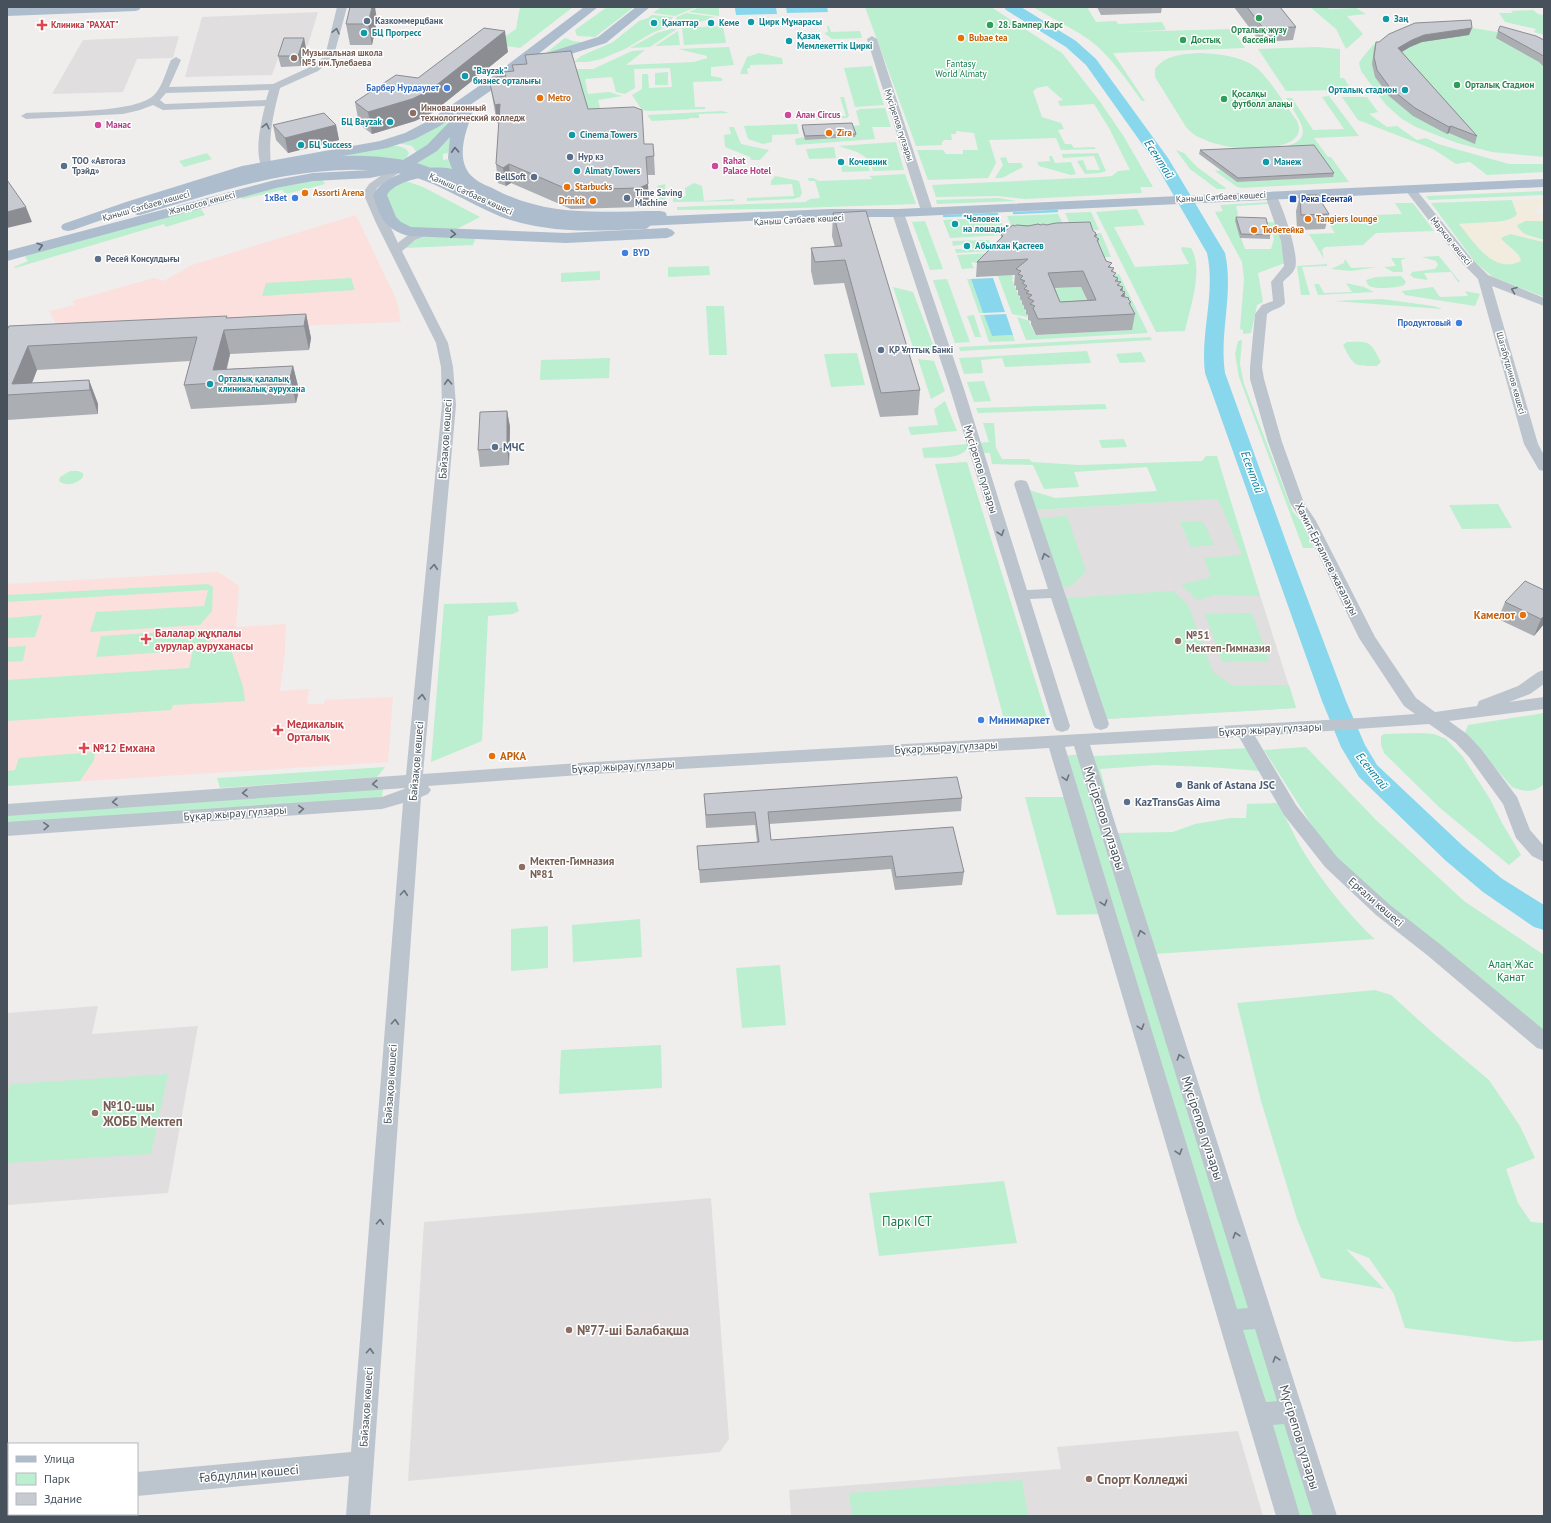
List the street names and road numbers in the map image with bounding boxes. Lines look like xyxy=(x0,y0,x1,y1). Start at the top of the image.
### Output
street label: Мүсірепов гүлзары xyxy=(883,87,916,162)
street label: Қаныш Сәтбаев көшесі xyxy=(428,170,515,217)
street label: Қаныш Сәтбаев көшесі xyxy=(101,188,191,223)
street label: Жандосов көшесі xyxy=(166,188,236,217)
street label: Қаныш Сәтбаев көшесі xyxy=(1176,189,1266,204)
street label: Қаныш Сәтбаев көшесі xyxy=(754,212,844,227)
street label: Марков көшесі xyxy=(1429,214,1474,267)
street label: Шагабутдинов көшесі xyxy=(1494,330,1529,415)
street label: Байзақов көшесі xyxy=(435,399,455,479)
street label: Мүсірепов гүлзары xyxy=(961,423,1001,515)
street label: Хамит Ерғалиев жағалауы xyxy=(1292,500,1362,618)
street label: Бұқар жырау гүлзары xyxy=(1218,719,1322,739)
street label: Байзақов көшесі xyxy=(406,720,426,802)
street label: Бұқар жырау гүлзары xyxy=(894,737,998,757)
street label: Бұқар жырау гүлзары xyxy=(571,756,675,776)
street label: Мүсірепов гүлзары xyxy=(1080,764,1129,872)
street label: Бұқар жырау гүлзары xyxy=(183,802,287,824)
street label: Ерғали көшесі xyxy=(1346,874,1406,930)
street label: Байзақов көшесі xyxy=(380,1044,400,1124)
street label: Мүсірепов гүлзары xyxy=(1178,1074,1227,1182)
street label: Байзақов көшесі xyxy=(356,1367,376,1447)
street label: Мүсірепов гүлзары xyxy=(1276,1383,1324,1492)
street label: Ғабдуллин көшесі xyxy=(198,1461,300,1486)

